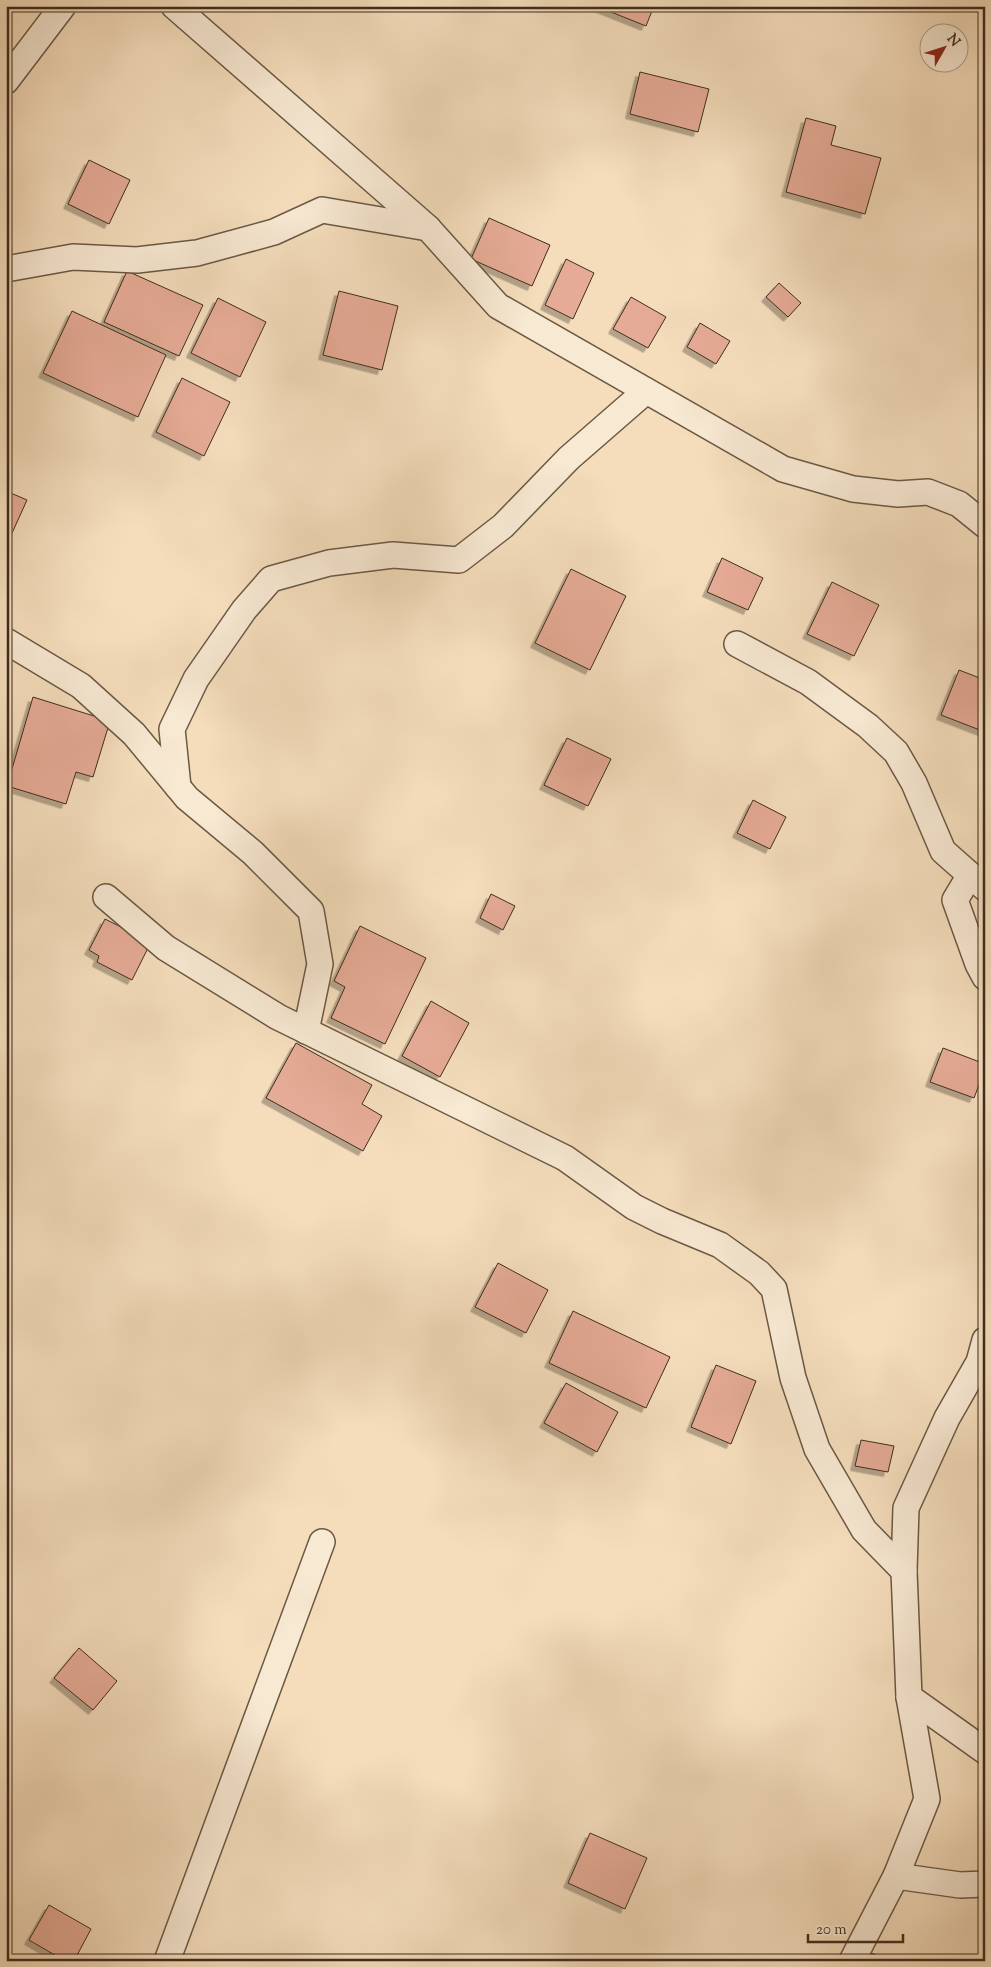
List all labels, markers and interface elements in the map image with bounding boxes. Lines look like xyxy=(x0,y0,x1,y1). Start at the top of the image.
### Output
north arrow xyxy=(918,22,968,72)
text: N xyxy=(941,30,964,52)
scale bar xyxy=(808,1912,904,1944)
text: 20 m xyxy=(816,1920,847,1941)

